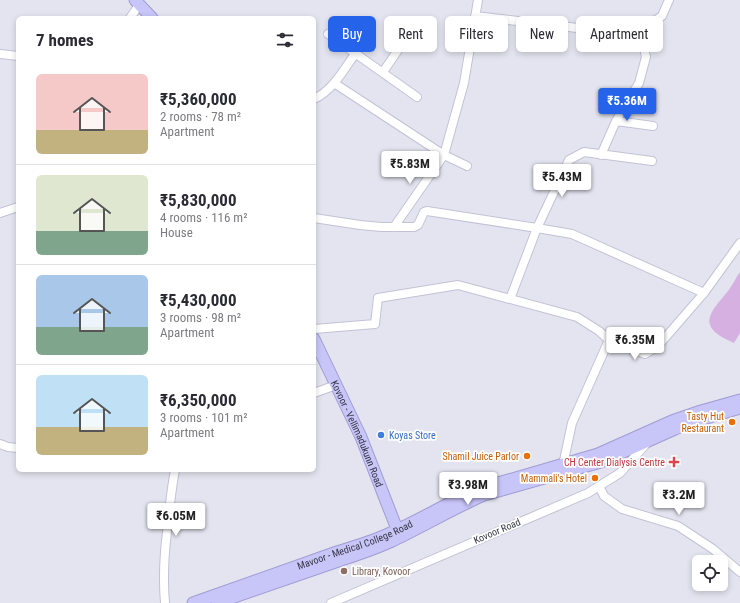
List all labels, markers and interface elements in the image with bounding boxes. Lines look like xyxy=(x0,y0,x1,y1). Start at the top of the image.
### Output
chip: Buy xyxy=(328,16,376,52)
chip: Rent xyxy=(384,16,437,52)
chip: Filters xyxy=(445,16,508,52)
chip: New xyxy=(516,16,568,52)
chip: Apartment xyxy=(576,16,663,52)
icon: filters xyxy=(274,29,296,51)
text: 7 homes xyxy=(36,30,94,50)
pin: ₹5.36M xyxy=(594,88,660,122)
text: ₹5,360,000 xyxy=(160,89,237,109)
icon: home xyxy=(68,90,116,138)
text: ₹5.36M xyxy=(607,93,647,108)
text: 2 rooms · 78 m² xyxy=(160,109,241,124)
text: Apartment xyxy=(160,124,214,139)
pin: ₹5.83M xyxy=(377,151,443,185)
text: ₹5.83M xyxy=(390,156,430,171)
pin: ₹5.43M xyxy=(529,164,595,198)
text: ₹5.43M xyxy=(542,169,582,184)
text: ₹5,830,000 xyxy=(160,190,237,210)
icon: home xyxy=(68,191,116,239)
text: 4 rooms · 116 m² xyxy=(160,210,247,225)
text: House xyxy=(160,225,193,240)
text: ₹5,430,000 xyxy=(160,290,237,310)
icon: home xyxy=(68,291,116,339)
text: 3 rooms · 98 m² xyxy=(160,310,241,325)
text: Apartment xyxy=(160,325,214,340)
pin: ₹6.35M xyxy=(602,327,668,361)
text: ₹6.35M xyxy=(615,332,655,347)
street label: Kovoor - Vellimadukunn Road xyxy=(329,378,385,488)
text: ₹6,350,000 xyxy=(160,390,237,410)
icon: home xyxy=(68,391,116,439)
text: 3 rooms · 101 m² xyxy=(160,410,247,425)
place label: Tasty Hut Restaurant xyxy=(681,411,724,434)
marker: Tasty Hut Restaurant xyxy=(727,417,737,427)
text: Apartment xyxy=(160,425,214,440)
marker: Koyas Store xyxy=(376,430,386,440)
place label: Koyas Store xyxy=(389,430,436,441)
place label: Shamil Juice Parlor xyxy=(443,451,519,462)
marker: Shamil Juice Parlor xyxy=(522,451,532,461)
marker: CH Center Dialysis Centre xyxy=(668,456,680,468)
place label: CH Center Dialysis Centre xyxy=(564,457,665,468)
pin: ₹3.98M xyxy=(435,472,501,506)
place label: Mammali's Hotel xyxy=(521,473,587,484)
marker: Mammali's Hotel xyxy=(590,473,600,483)
text: ₹3.98M xyxy=(448,477,488,492)
pin: ₹3.2M xyxy=(651,482,707,516)
text: ₹3.2M xyxy=(663,487,695,502)
pin: ₹6.05M xyxy=(143,503,209,537)
text: ₹6.05M xyxy=(156,508,196,523)
street label: Kovoor Road xyxy=(472,516,522,546)
street label: Mavoor - Medical College Road xyxy=(296,518,414,571)
map controls xyxy=(692,555,728,591)
button: locate xyxy=(692,555,728,591)
marker: Library, Kovoor xyxy=(339,566,349,576)
place label: Library, Kovoor xyxy=(352,566,410,577)

